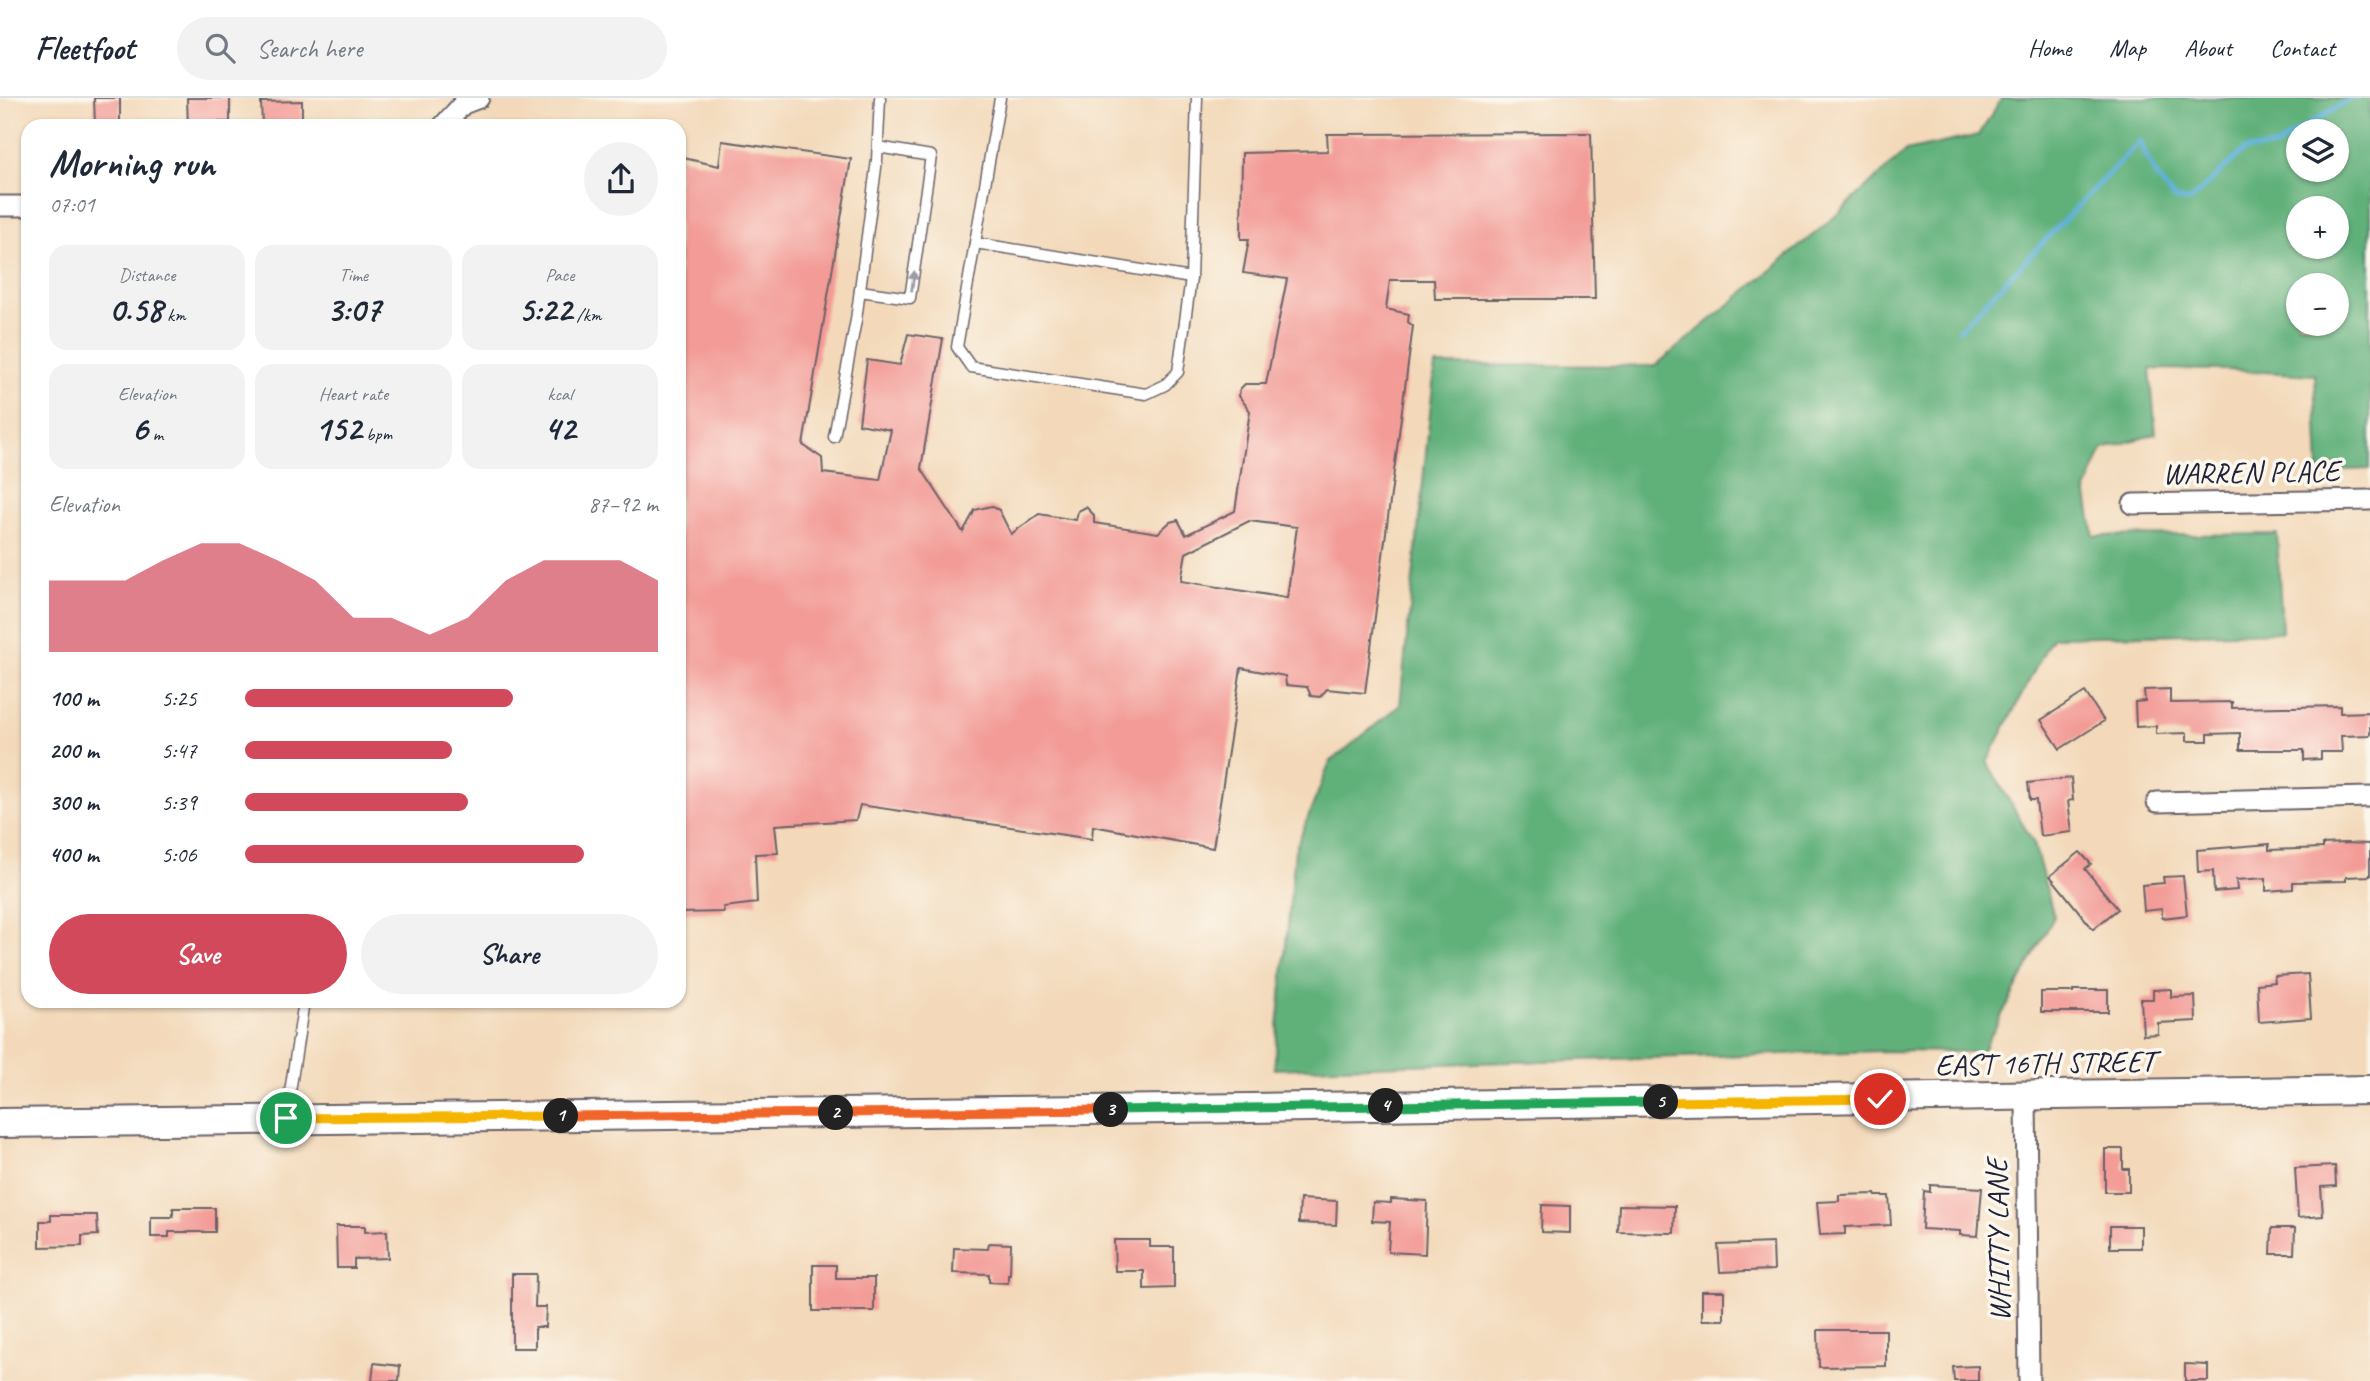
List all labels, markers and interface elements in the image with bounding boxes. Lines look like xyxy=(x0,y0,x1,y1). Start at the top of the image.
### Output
search box xyxy=(177,17,667,80)
text: Fleetfoot xyxy=(35,27,135,69)
icon: search xyxy=(201,29,239,67)
text: Search here xyxy=(257,32,363,65)
text: Home xyxy=(2028,33,2071,63)
text: Map xyxy=(2109,33,2146,63)
text: About xyxy=(2184,33,2232,63)
text: Contact xyxy=(2270,33,2335,63)
map controls xyxy=(2286,119,2349,336)
button: layers xyxy=(2286,119,2349,182)
text: Morning run xyxy=(49,140,215,187)
button: share xyxy=(584,142,658,216)
text: 07:01 xyxy=(49,190,95,219)
button: + xyxy=(2286,196,2349,259)
text: Distance xyxy=(119,263,176,287)
text: Time xyxy=(339,263,368,287)
text: Pace xyxy=(545,263,574,287)
one-way arrow xyxy=(908,270,919,292)
button: − xyxy=(2286,273,2349,336)
text: 0.58 xyxy=(109,287,162,332)
text: 3:07 xyxy=(326,287,381,332)
text: 5:22 xyxy=(518,287,572,332)
text: km xyxy=(162,303,186,327)
text: /km xyxy=(572,303,601,327)
text: Elevation xyxy=(118,382,176,406)
text: Heart rate xyxy=(319,382,388,406)
text: kcal xyxy=(547,382,572,406)
text: 6 xyxy=(131,406,148,451)
text: 152 xyxy=(315,406,362,451)
text: 42 xyxy=(544,406,576,451)
text: m xyxy=(148,422,163,446)
text: bpm xyxy=(362,422,392,446)
street label: WARREN PLACE xyxy=(2162,451,2344,493)
text: Elevation xyxy=(49,490,120,519)
text: 87–92 m xyxy=(588,490,658,519)
text: 100 m xyxy=(49,684,99,713)
text: 5:25 xyxy=(161,684,197,713)
text: 200 m xyxy=(49,736,99,765)
text: 5:47 xyxy=(161,736,197,765)
text: 300 m xyxy=(49,788,99,817)
text: 5:39 xyxy=(161,788,197,817)
text: 400 m xyxy=(49,840,99,869)
text: 5:06 xyxy=(161,840,197,869)
button: Save xyxy=(49,914,347,994)
button: Share xyxy=(361,914,658,994)
street label: EAST 16TH STREET xyxy=(1935,1042,2162,1084)
pin xyxy=(1850,1069,1910,1129)
icon: check xyxy=(1861,1080,1899,1118)
pin: 5 xyxy=(1644,1084,1678,1119)
pin xyxy=(256,1088,316,1148)
pin: 4 xyxy=(1368,1088,1404,1124)
text: 5 xyxy=(1656,1089,1665,1113)
pin: 3 xyxy=(1094,1093,1128,1128)
text: 4 xyxy=(1381,1093,1390,1117)
pin: 2 xyxy=(818,1096,854,1130)
text: 3 xyxy=(1106,1097,1115,1121)
pin: 1 xyxy=(544,1098,578,1134)
icon: arrive xyxy=(267,1099,305,1137)
text: 2 xyxy=(831,1100,840,1124)
text: 1 xyxy=(556,1103,565,1127)
street label: WHITTY LANE xyxy=(1978,1155,2018,1322)

